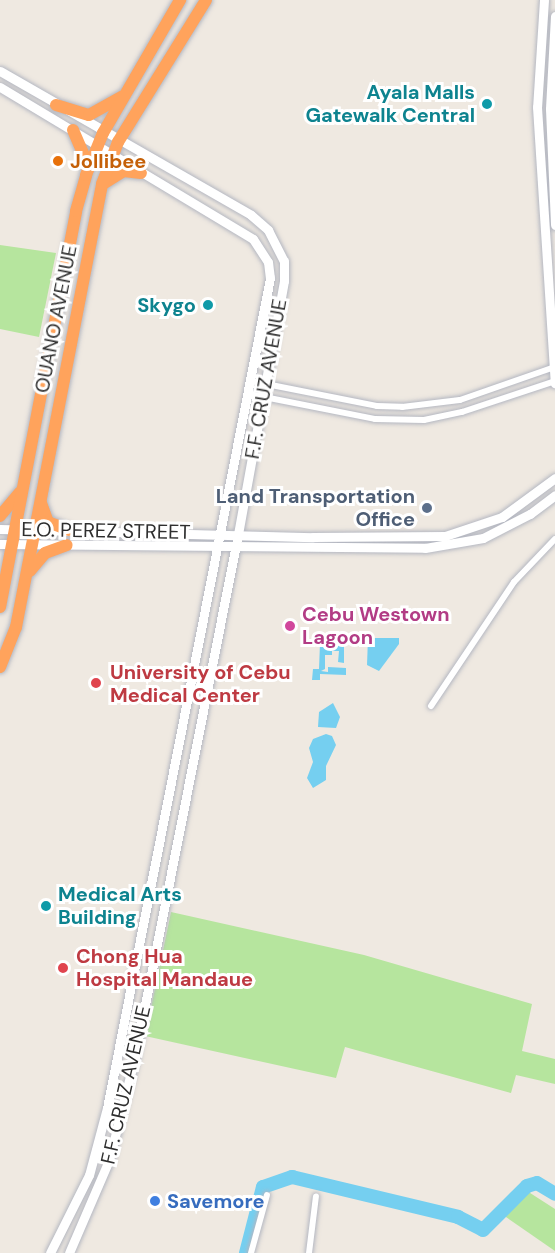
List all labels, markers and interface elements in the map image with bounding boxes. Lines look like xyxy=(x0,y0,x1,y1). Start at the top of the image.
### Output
place label: Ayala Malls Gatewalk Central xyxy=(306,80,475,127)
marker: Ayala Malls Gatewalk Central xyxy=(480,97,494,111)
place label: Jollibee xyxy=(70,149,146,173)
marker: Jollibee xyxy=(51,154,65,168)
street label: OUANO AVENUE xyxy=(30,243,82,395)
place label: Skygo xyxy=(137,293,196,317)
street label: F.F. CRUZ AVENUE xyxy=(240,297,292,461)
marker: Skygo xyxy=(201,298,215,312)
place label: Land Transportation Office xyxy=(216,484,415,531)
marker: Land Transportation Office xyxy=(420,501,434,515)
street label: E.O. PEREZ STREET xyxy=(21,518,191,544)
place label: Cebu Westown Lagoon xyxy=(302,602,450,649)
marker: Cebu Westown Lagoon xyxy=(283,619,297,633)
place label: University of Cebu Medical Center xyxy=(110,660,291,707)
marker: University of Cebu Medical Center xyxy=(87,674,105,692)
place label: Medical Arts Building xyxy=(58,882,182,929)
marker: Medical Arts Building xyxy=(39,899,53,913)
place label: Chong Hua Hospital Mandaue xyxy=(76,945,253,992)
marker: Chong Hua Hospital Mandaue xyxy=(54,959,72,977)
street label: F.F. CRUZ AVENUE xyxy=(96,1003,156,1167)
place label: Savemore xyxy=(167,1189,264,1213)
marker: Savemore xyxy=(148,1194,162,1208)

